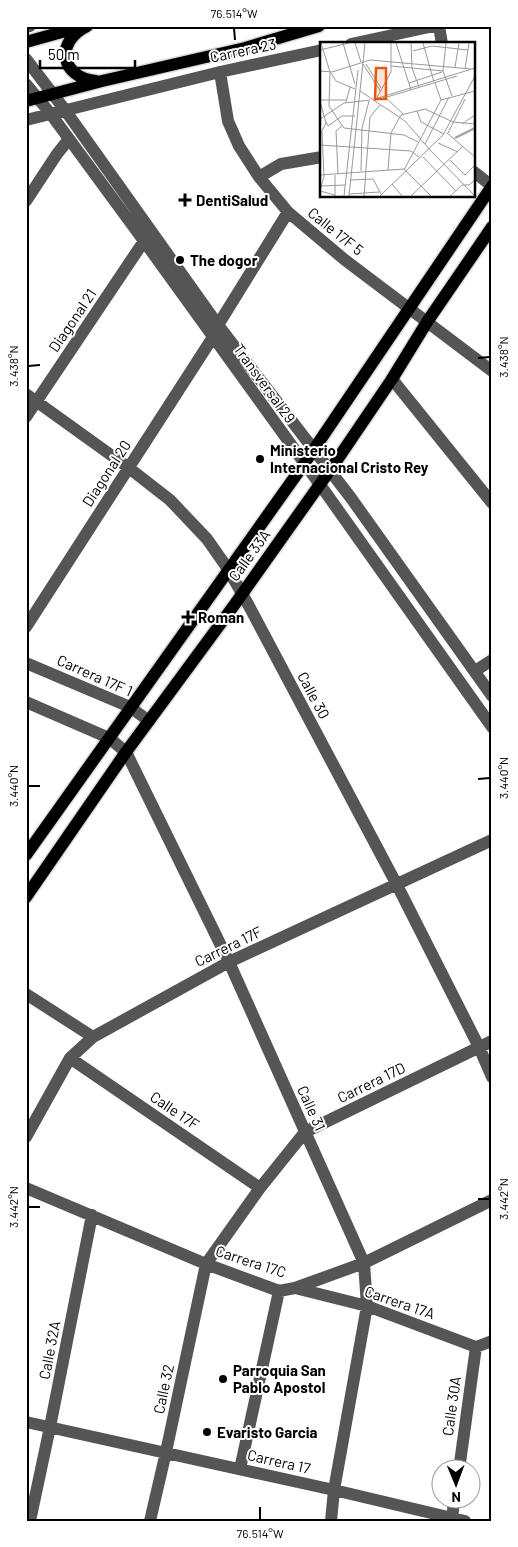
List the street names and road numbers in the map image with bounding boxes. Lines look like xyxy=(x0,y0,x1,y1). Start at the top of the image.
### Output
street label: Carrera 23 xyxy=(208,34,278,66)
street label: Calle 17F 5 xyxy=(305,203,367,259)
street label: Diagonal 21 xyxy=(44,285,100,355)
street label: Transversal 29 xyxy=(230,340,300,426)
street label: Diagonal 20 xyxy=(78,436,134,510)
street label: Calle 33A xyxy=(224,526,274,584)
street label: Carrera 17F 1 xyxy=(54,650,136,700)
street label: Calle 30 xyxy=(294,668,334,722)
street label: Carrera 17F xyxy=(191,922,265,970)
street label: Carrera 17D xyxy=(334,1058,408,1106)
street label: Calle 31 xyxy=(294,1083,330,1133)
street label: Calle 17F xyxy=(147,1087,203,1133)
street label: Carrera 17C xyxy=(213,1241,289,1281)
street label: Carrera 17A xyxy=(363,1282,437,1322)
street label: Calle 32A xyxy=(34,1319,64,1381)
street label: Calle 32 xyxy=(149,1363,177,1415)
street label: Calle 30A xyxy=(438,1375,464,1437)
street label: Carrera 17 xyxy=(246,1445,312,1477)

